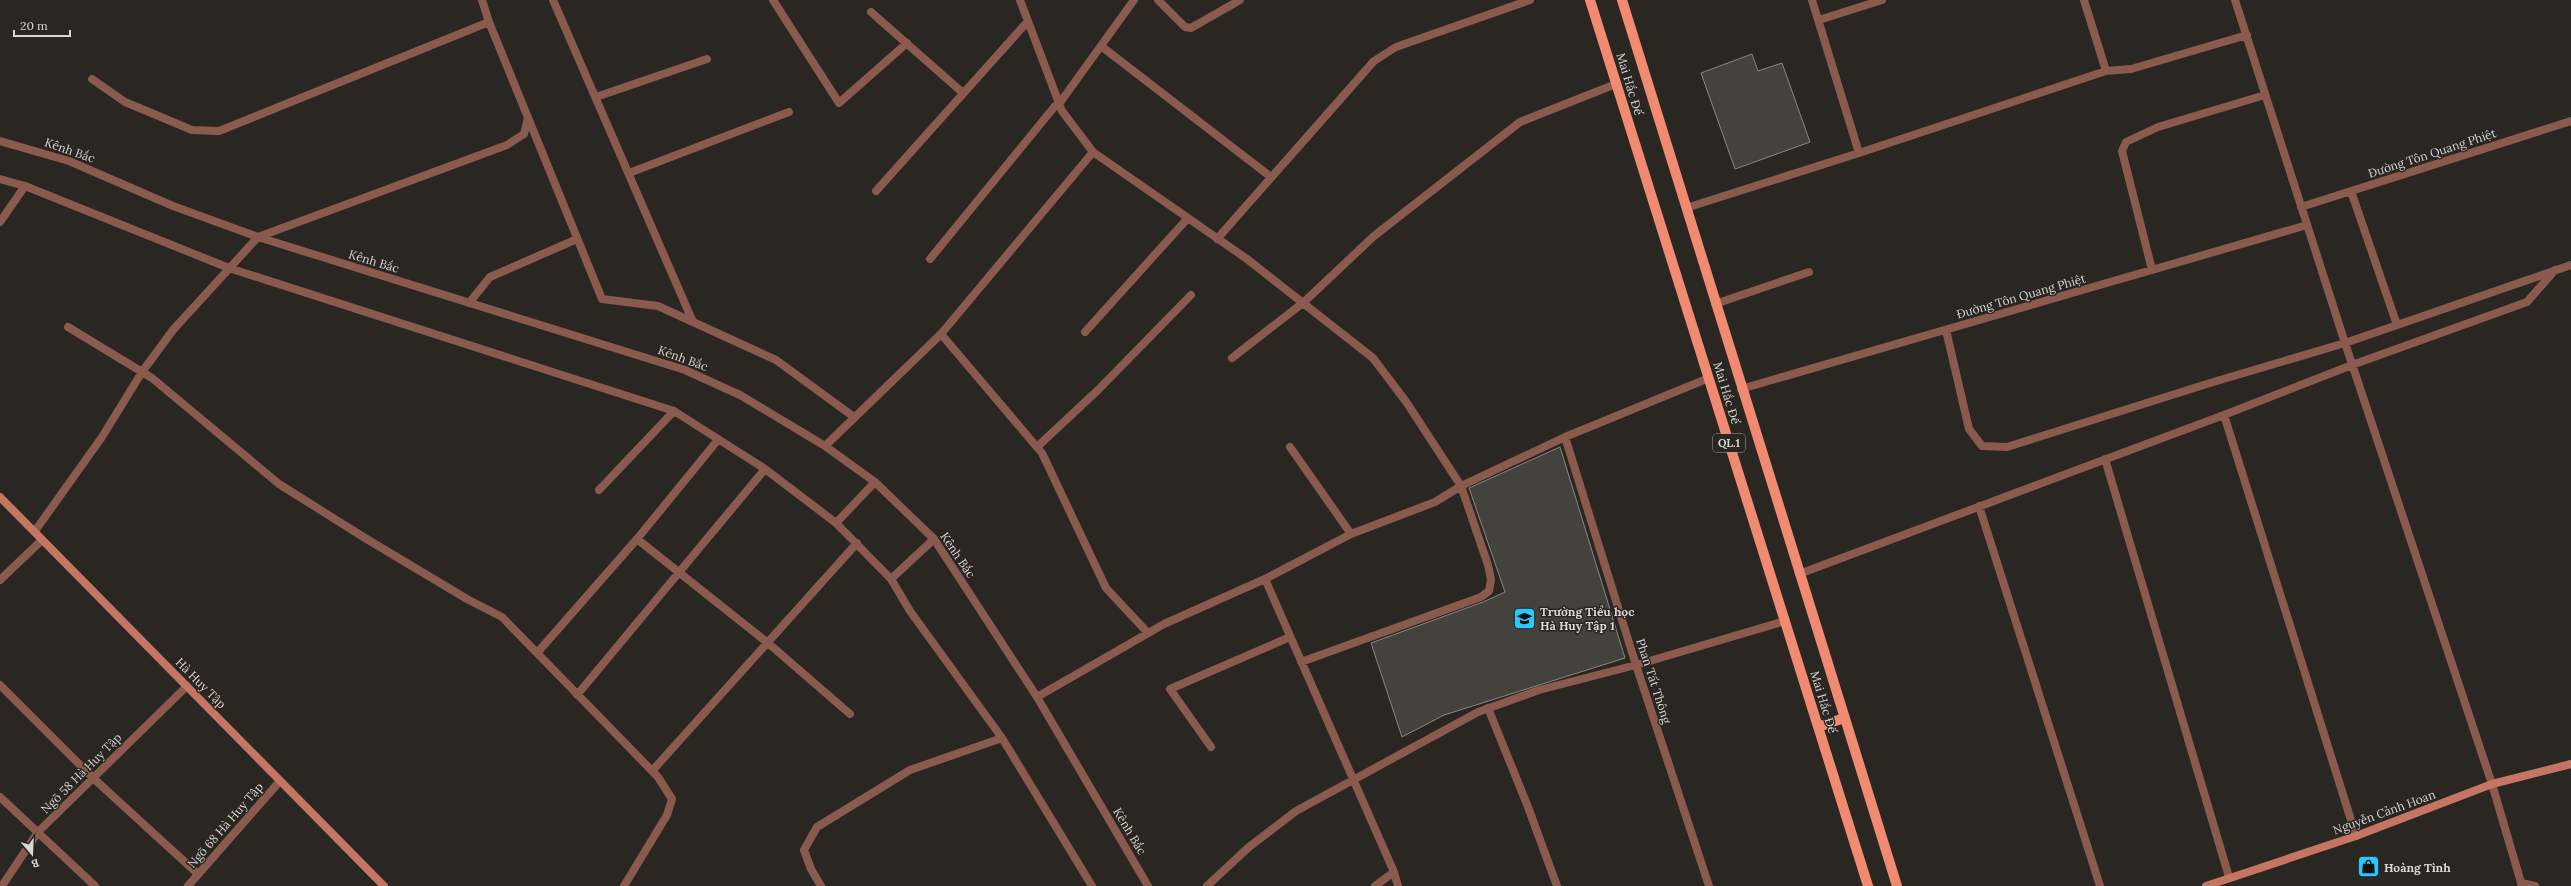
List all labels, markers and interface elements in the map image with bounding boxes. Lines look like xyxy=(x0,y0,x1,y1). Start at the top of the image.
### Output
scale bar xyxy=(14,12,70,38)
text: 20 m xyxy=(20,18,48,33)
street label: Mai Hắc Đế xyxy=(1613,51,1647,117)
street label: Đường Tôn Quang Phiệt xyxy=(2366,125,2498,181)
street label: Kênh Bắc xyxy=(43,134,97,166)
street label: Kênh Bắc xyxy=(347,246,401,276)
street label: Đường Tôn Quang Phiệt xyxy=(1955,270,2088,322)
street label: Kênh Bắc xyxy=(656,342,710,374)
street label: Mai Hắc Đế xyxy=(1710,360,1744,426)
road number: QL.1 xyxy=(1713,434,1745,452)
street label: Kênh Bắc xyxy=(937,529,979,581)
place label: Trường Tiểu học Hà Huy Tập 1 xyxy=(1540,604,1635,633)
school or university icon: Trường Tiểu học Hà Huy Tập 1 xyxy=(1512,605,1538,631)
street label: Phan Tất Thông xyxy=(1633,637,1675,726)
street label: Hà Huy Tập xyxy=(173,655,229,711)
street label: Mai Hắc Đế xyxy=(1807,669,1841,735)
street label: Ngõ 58 Hà Huy Tập xyxy=(38,730,124,816)
street label: Ngõ 68 Hà Huy Tập xyxy=(184,779,266,871)
street label: Nguyễn Cảnh Hoan xyxy=(2331,786,2437,838)
street label: Kênh Bắc xyxy=(1110,805,1150,857)
north arrow xyxy=(12,834,52,874)
shop icon: Hoàng Tình xyxy=(2355,854,2381,880)
text: B xyxy=(30,856,41,871)
place label: Hoàng Tình xyxy=(2384,860,2451,875)

